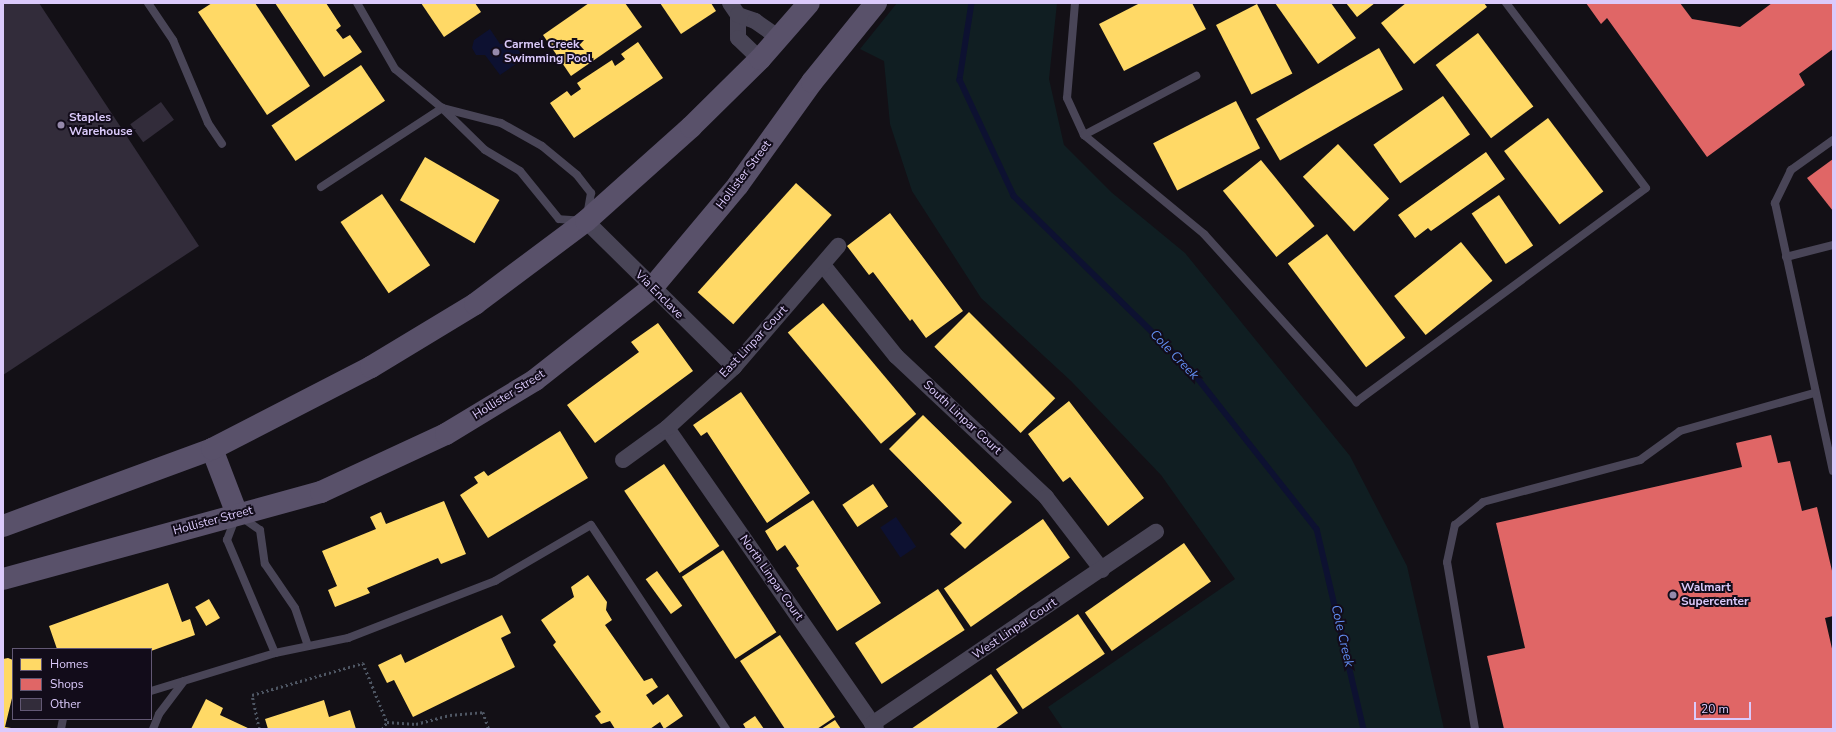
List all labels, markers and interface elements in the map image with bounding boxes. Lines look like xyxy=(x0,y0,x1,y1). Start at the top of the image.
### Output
place label: Carmel Creek Swimming Pool xyxy=(504,38,592,66)
marker: Carmel Creek Swimming Pool xyxy=(491,47,501,57)
place label: Staples Warehouse xyxy=(69,111,133,139)
marker: Staples Warehouse xyxy=(56,120,66,130)
street label: Hollister Street xyxy=(714,138,774,212)
street label: Via Enclave xyxy=(632,268,686,322)
street label: East Linpar Court xyxy=(717,303,791,381)
water label: Cole Creek xyxy=(1146,327,1202,383)
street label: Hollister Street xyxy=(470,367,548,423)
street label: South Linpar Court xyxy=(920,378,1004,458)
street label: Hollister Street xyxy=(172,503,254,539)
street label: North Linpar Court xyxy=(736,533,806,623)
place label: Walmart Supercenter xyxy=(1681,581,1749,609)
marker: Walmart Supercenter xyxy=(1668,590,1678,600)
street label: West Linpar Court xyxy=(970,595,1060,663)
water label: Cole Creek xyxy=(1327,603,1357,669)
legend xyxy=(12,648,152,720)
text: Homes xyxy=(50,656,88,672)
text: Shops xyxy=(50,676,84,692)
scale bar xyxy=(1696,694,1753,720)
text: Other xyxy=(50,696,81,712)
text: 20 m xyxy=(1701,701,1729,717)

